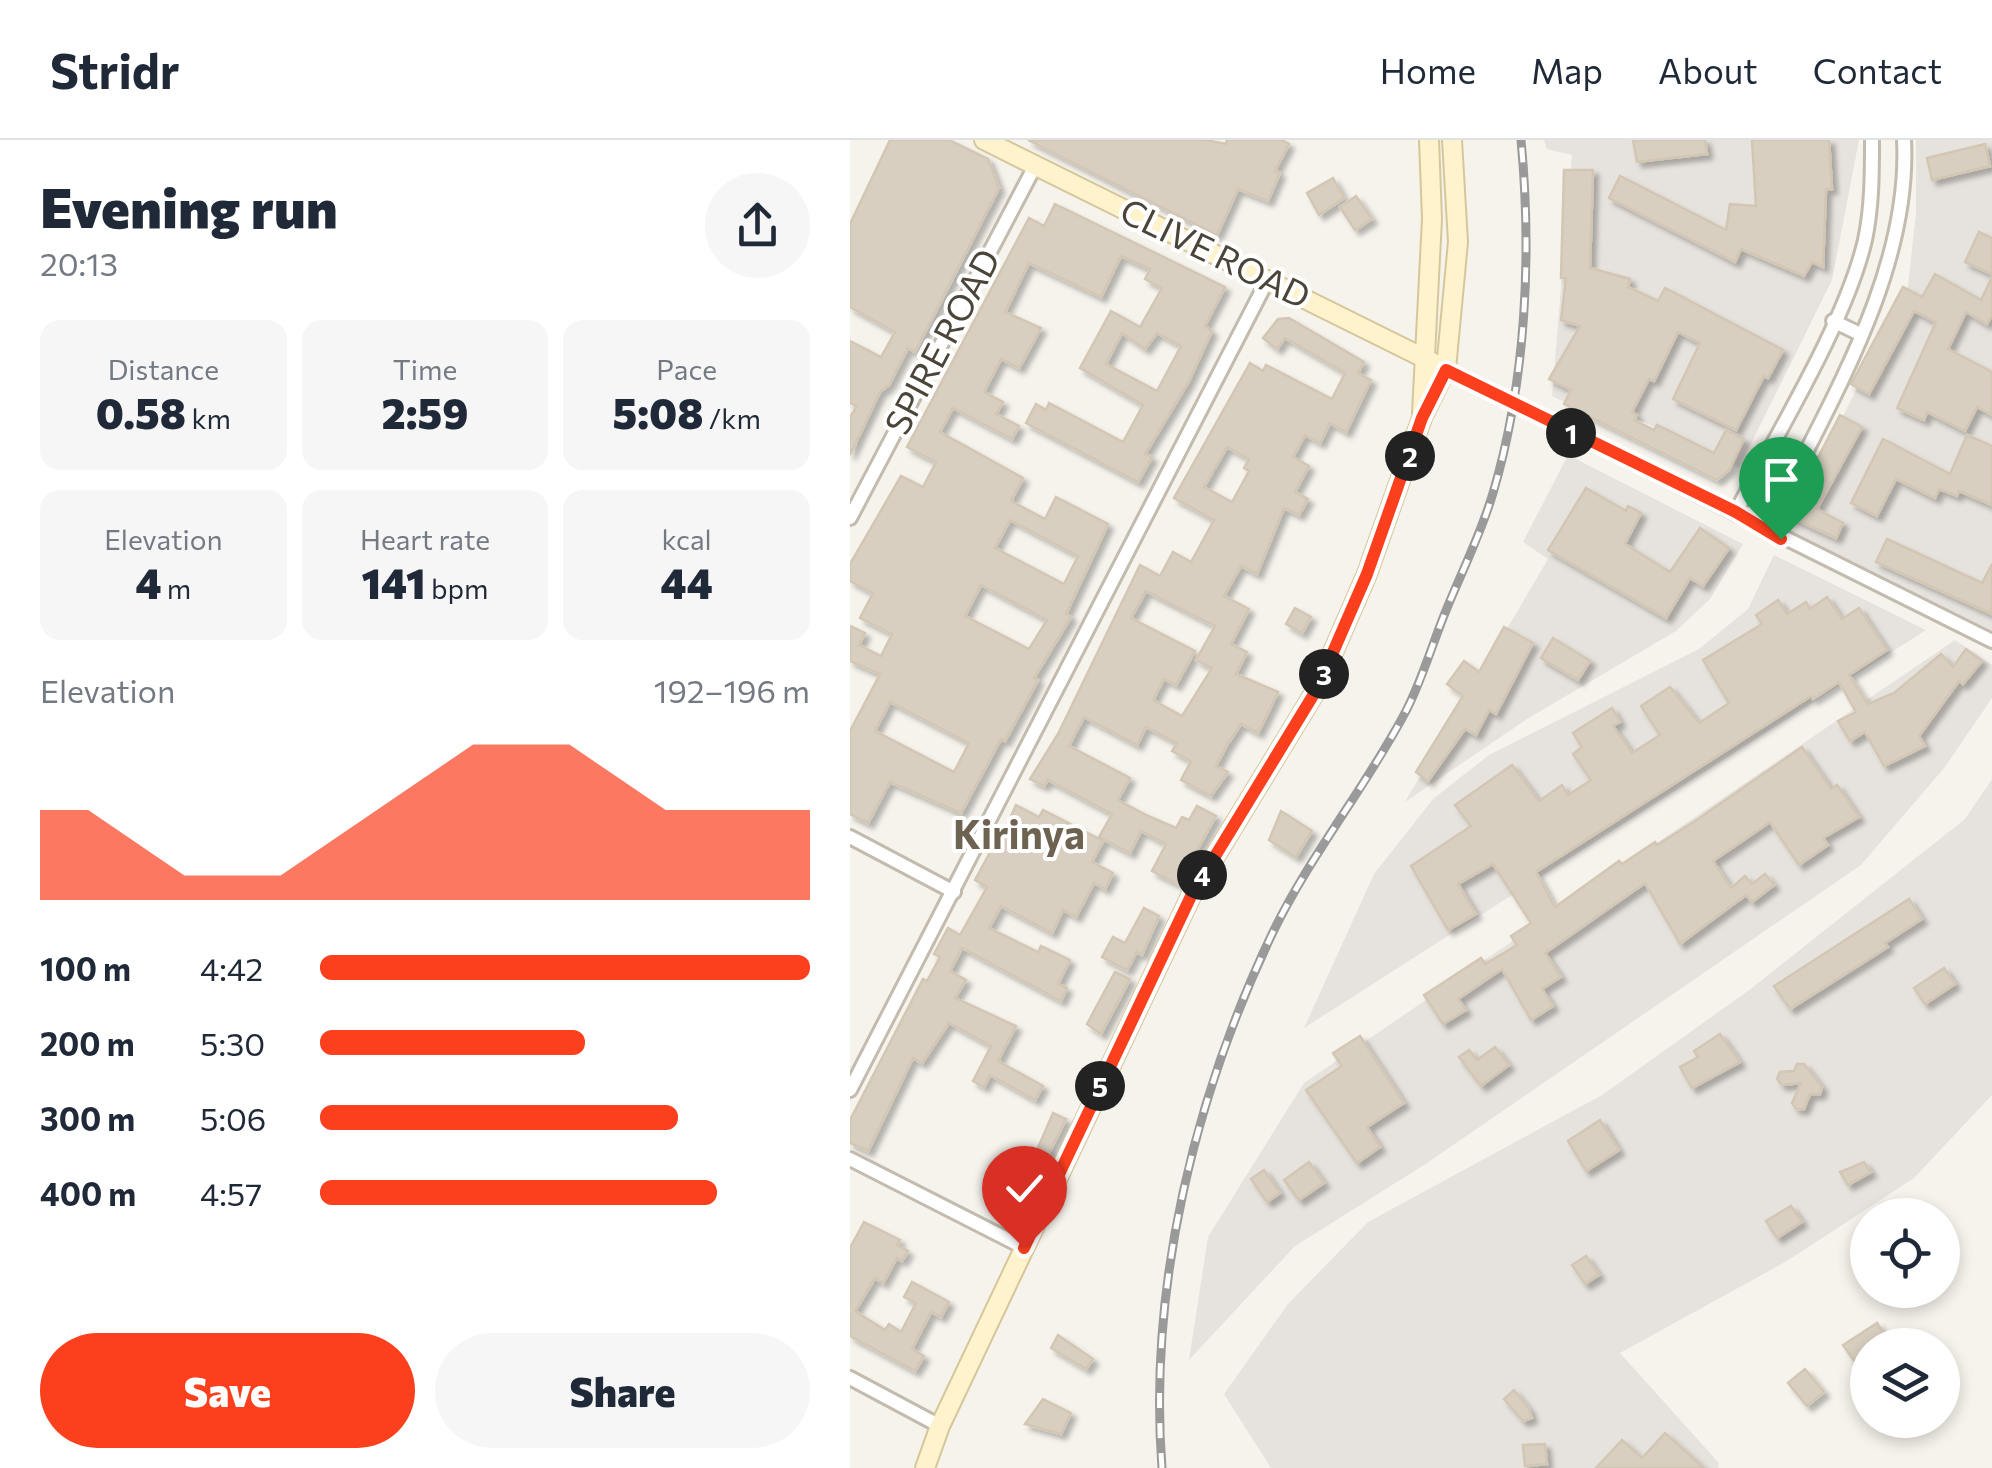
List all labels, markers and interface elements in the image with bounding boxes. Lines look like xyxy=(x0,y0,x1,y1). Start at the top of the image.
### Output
text: Stridr xyxy=(50,40,180,99)
text: Home xyxy=(1380,48,1476,91)
text: Map xyxy=(1531,48,1603,91)
text: About xyxy=(1658,48,1758,91)
text: Contact xyxy=(1813,48,1942,91)
text: Evening run xyxy=(40,172,338,239)
button: share xyxy=(705,173,810,278)
street label: CLIVE ROAD xyxy=(1114,187,1318,316)
street label: SPIRE ROAD xyxy=(874,241,1008,441)
text: 20:13 xyxy=(40,243,118,283)
text: Distance xyxy=(108,352,219,386)
text: Time xyxy=(393,352,457,386)
text: Pace xyxy=(656,352,717,386)
text: 0.58 xyxy=(96,386,186,438)
text: 2:59 xyxy=(382,386,468,438)
text: 5:08 xyxy=(612,386,703,438)
text: km xyxy=(186,401,231,435)
text: /km xyxy=(703,401,761,435)
pin: 1 xyxy=(1546,408,1596,458)
text: 1 xyxy=(1565,416,1577,450)
pin: 2 xyxy=(1385,431,1435,481)
pin xyxy=(1739,437,1824,540)
text: 2 xyxy=(1402,439,1418,473)
icon: arrive xyxy=(1754,452,1809,507)
text: Elevation xyxy=(104,522,222,556)
text: Heart rate xyxy=(360,522,490,556)
text: kcal xyxy=(662,522,712,556)
text: 4 xyxy=(135,556,161,608)
text: 141 xyxy=(362,556,426,608)
text: 44 xyxy=(661,556,713,608)
text: m xyxy=(161,571,191,605)
text: bpm xyxy=(426,571,488,605)
pin: 3 xyxy=(1299,649,1349,699)
text: 3 xyxy=(1316,657,1332,691)
text: Elevation xyxy=(40,670,175,710)
text: 192–196 m xyxy=(654,670,810,710)
district label: Kirinya xyxy=(953,808,1085,857)
pin: 4 xyxy=(1177,850,1227,900)
text: 4 xyxy=(1193,858,1211,892)
text: 100 m xyxy=(40,948,131,988)
text: 4:42 xyxy=(200,948,263,988)
text: 200 m xyxy=(40,1023,135,1063)
text: 5:30 xyxy=(200,1023,265,1063)
pin: 5 xyxy=(1075,1061,1125,1111)
text: 5 xyxy=(1092,1069,1108,1103)
text: 300 m xyxy=(40,1098,135,1138)
text: 5:06 xyxy=(200,1098,266,1138)
pin xyxy=(982,1146,1067,1249)
icon: check xyxy=(997,1161,1052,1216)
text: 400 m xyxy=(40,1173,136,1213)
text: 4:57 xyxy=(200,1173,262,1213)
map controls xyxy=(1850,1198,1960,1438)
button: locate xyxy=(1850,1198,1960,1308)
button: layers xyxy=(1850,1328,1960,1438)
button: Save xyxy=(40,1333,415,1448)
button: Share xyxy=(435,1333,810,1448)

